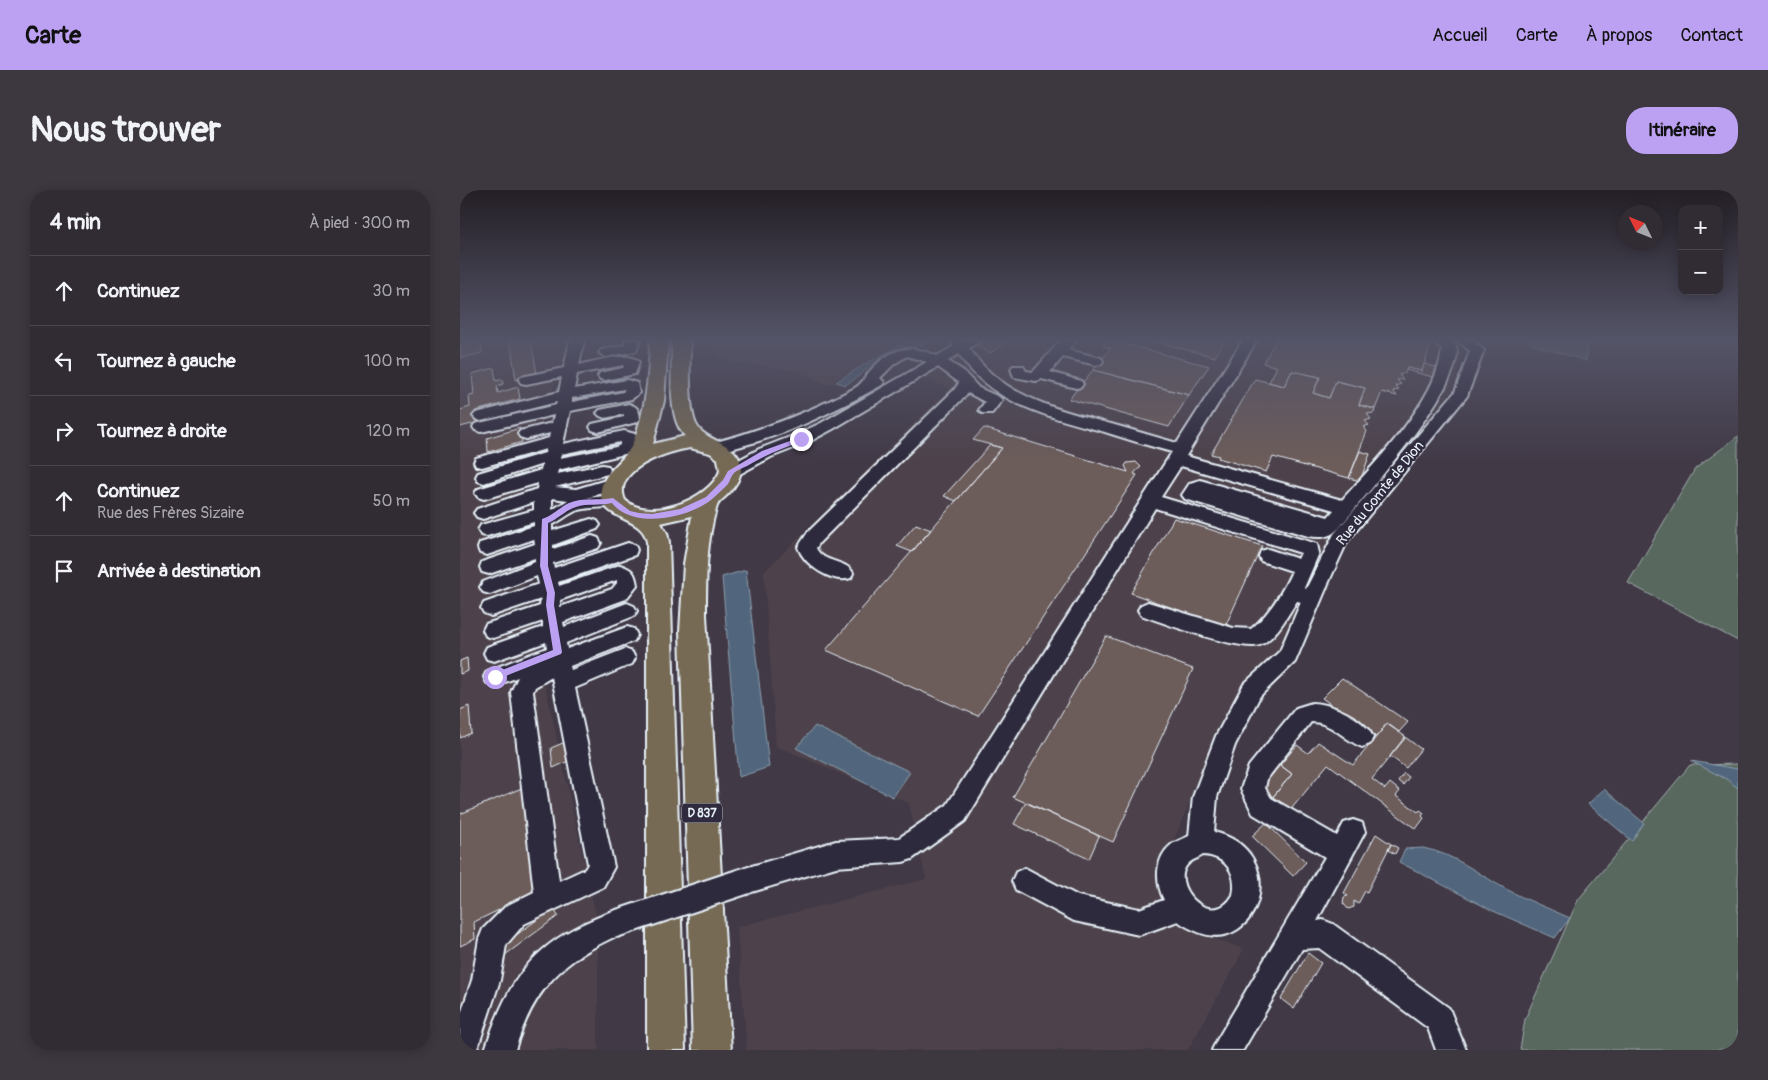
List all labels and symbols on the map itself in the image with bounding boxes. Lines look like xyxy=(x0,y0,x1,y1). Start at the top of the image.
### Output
north arrow xyxy=(1618,205,1663,250)
route end xyxy=(790,428,813,451)
street label: Rue du Comte de Dion xyxy=(1333,437,1427,549)
route start xyxy=(484,666,507,689)
road number: D 837 xyxy=(682,804,722,822)

